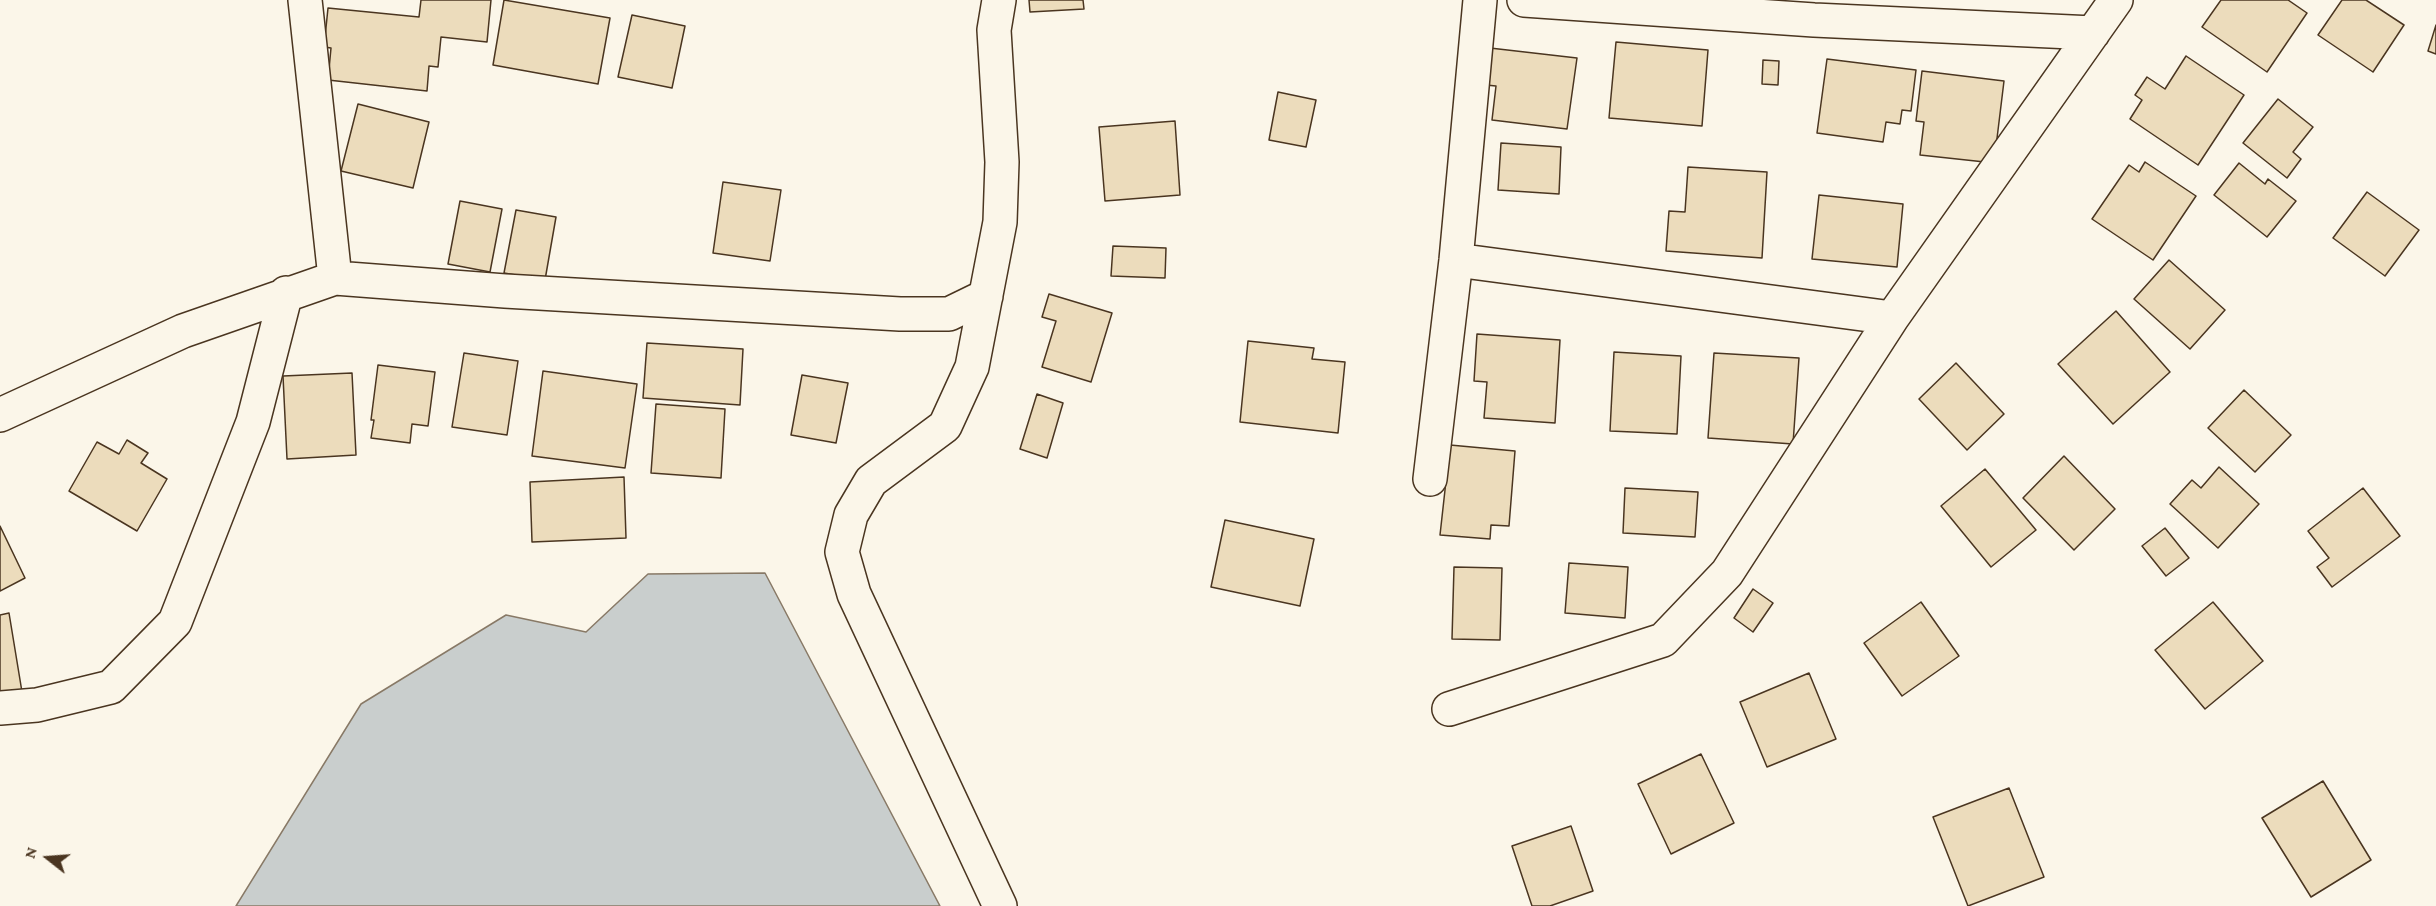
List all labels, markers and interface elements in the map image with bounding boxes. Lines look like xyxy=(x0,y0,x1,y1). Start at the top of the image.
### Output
north arrow xyxy=(18,828,78,888)
text: N xyxy=(21,845,40,860)

